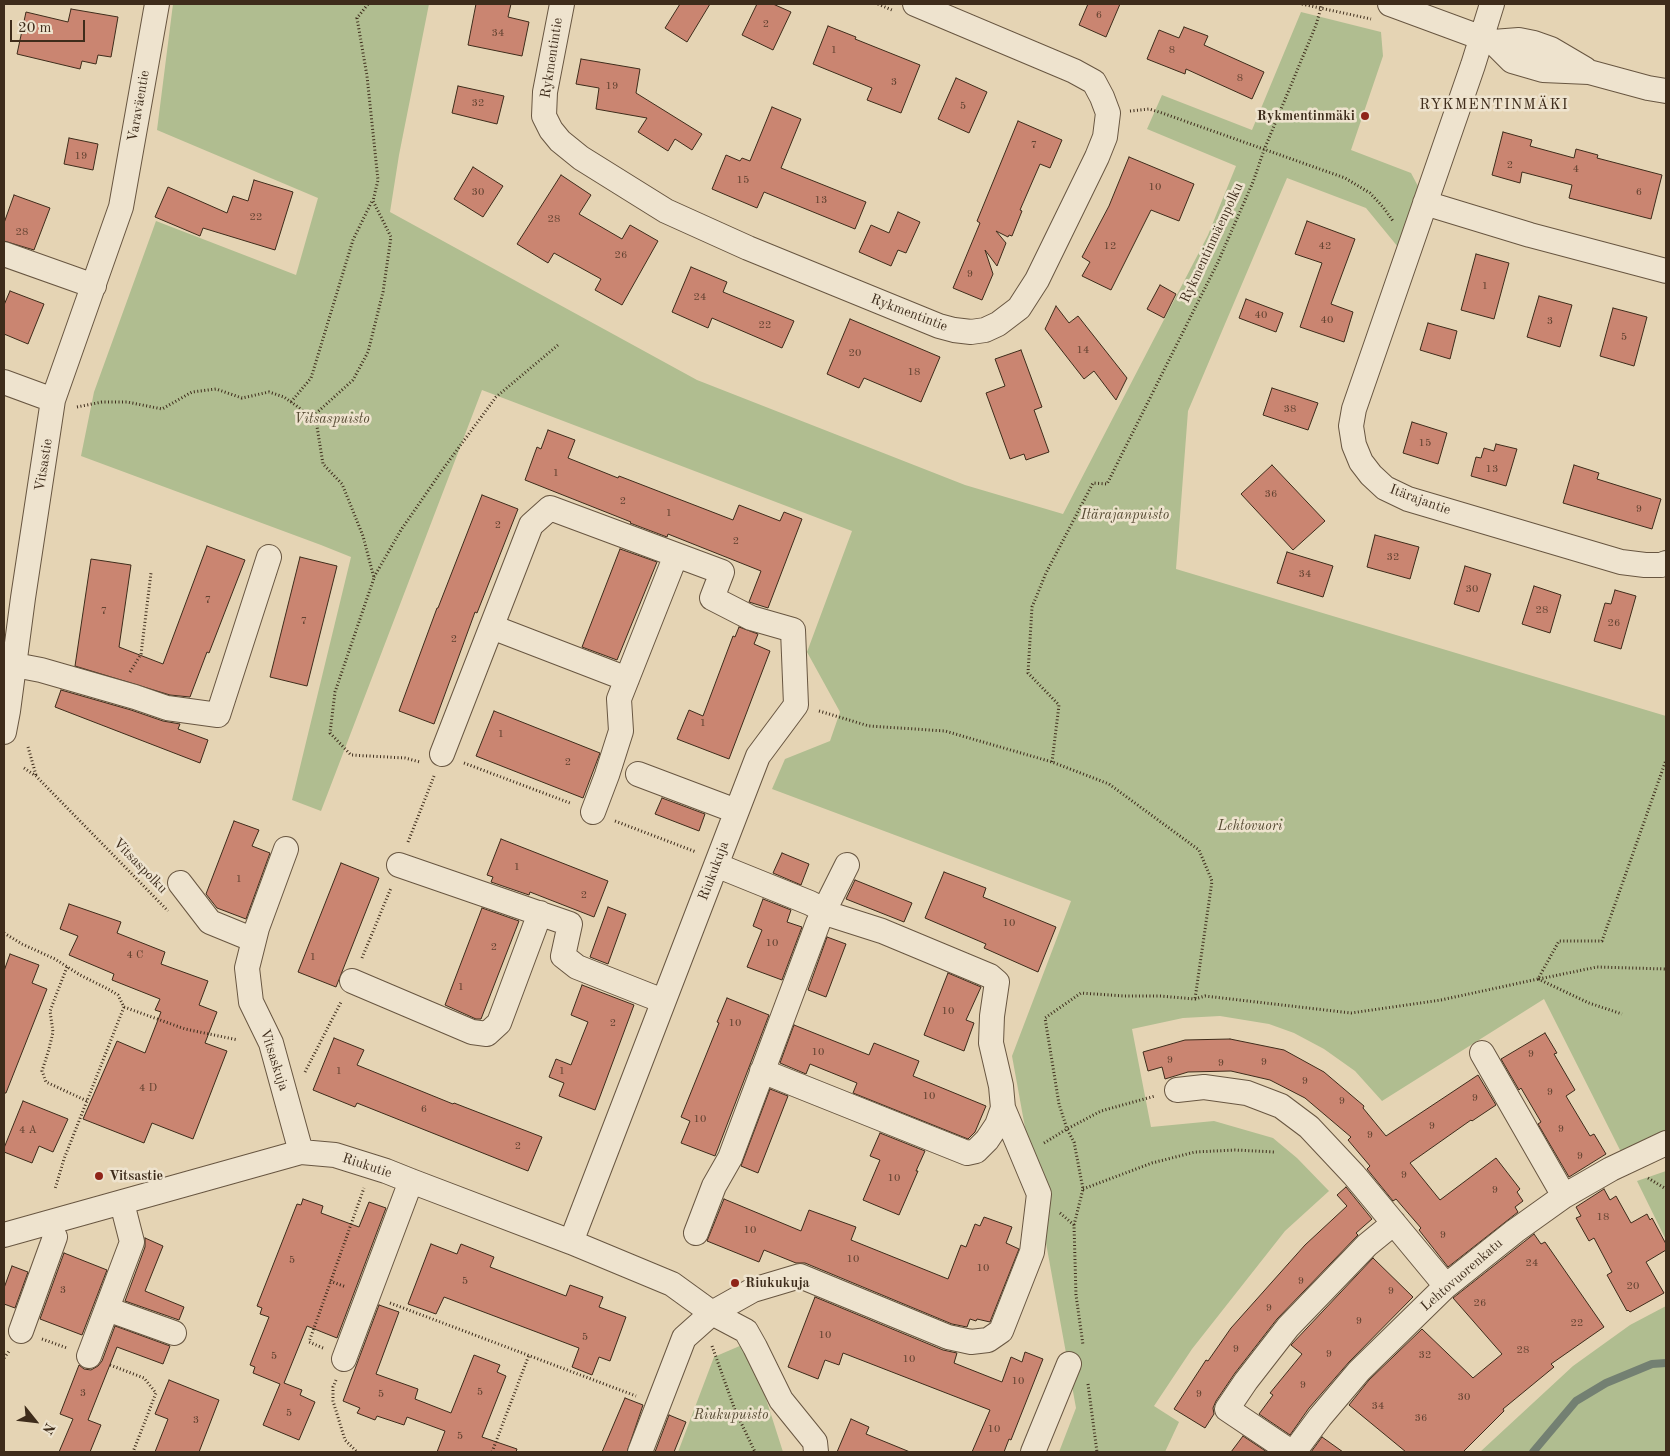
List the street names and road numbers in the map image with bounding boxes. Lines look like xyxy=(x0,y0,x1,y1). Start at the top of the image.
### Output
street label: Rykmentintie xyxy=(537,17,567,99)
street label: Varaväentie xyxy=(124,69,154,143)
street label: Rykmentinmäenpolku xyxy=(1177,180,1247,306)
street label: Rykmentintie xyxy=(868,291,950,335)
street label: Vitsastie xyxy=(32,437,56,493)
street label: Itärajantie xyxy=(1387,481,1453,519)
street label: Vitsaspolku xyxy=(109,835,171,897)
street label: Riukukuja xyxy=(695,839,733,903)
street label: Vitsaskuja xyxy=(256,1027,292,1093)
street label: Riukutie xyxy=(340,1150,394,1182)
street label: Lehtovuorenkatu xyxy=(1418,1235,1506,1315)

